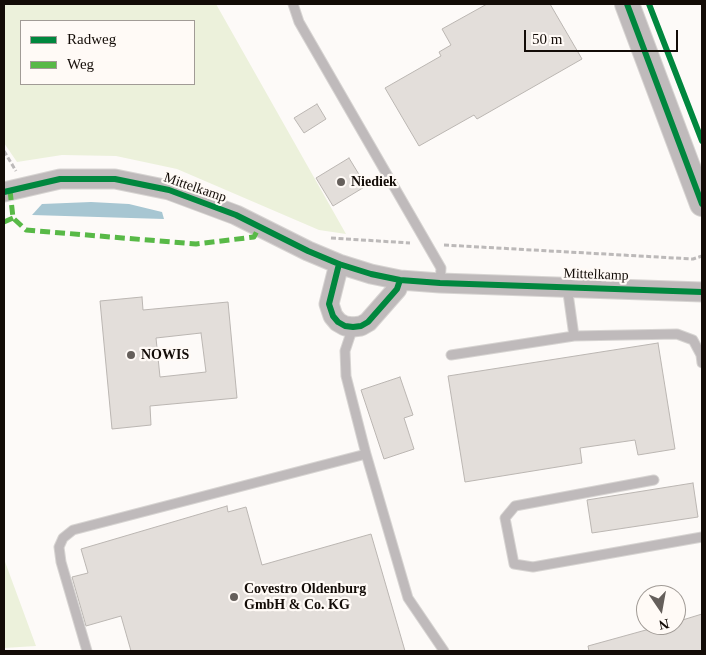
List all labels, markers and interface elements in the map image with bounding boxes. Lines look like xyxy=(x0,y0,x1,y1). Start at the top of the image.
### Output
legend xyxy=(20,20,195,85)
scale bar xyxy=(526,20,680,52)
text: Radweg xyxy=(67,31,116,47)
text: 50 m xyxy=(532,31,562,47)
text: Weg xyxy=(67,56,94,72)
street label: Mittelkamp xyxy=(161,169,229,207)
place label: Niediek xyxy=(351,174,397,190)
marker: Niediek xyxy=(335,176,347,188)
street label: Mittelkamp xyxy=(563,265,629,285)
place label: NOWIS xyxy=(141,347,189,363)
marker: NOWIS xyxy=(125,349,137,361)
place label: Covestro Oldenburg GmbH & Co. KG xyxy=(244,581,366,614)
north arrow xyxy=(636,585,686,635)
marker: Covestro Oldenburg GmbH & Co. KG xyxy=(228,591,240,603)
text: N xyxy=(658,616,671,633)

